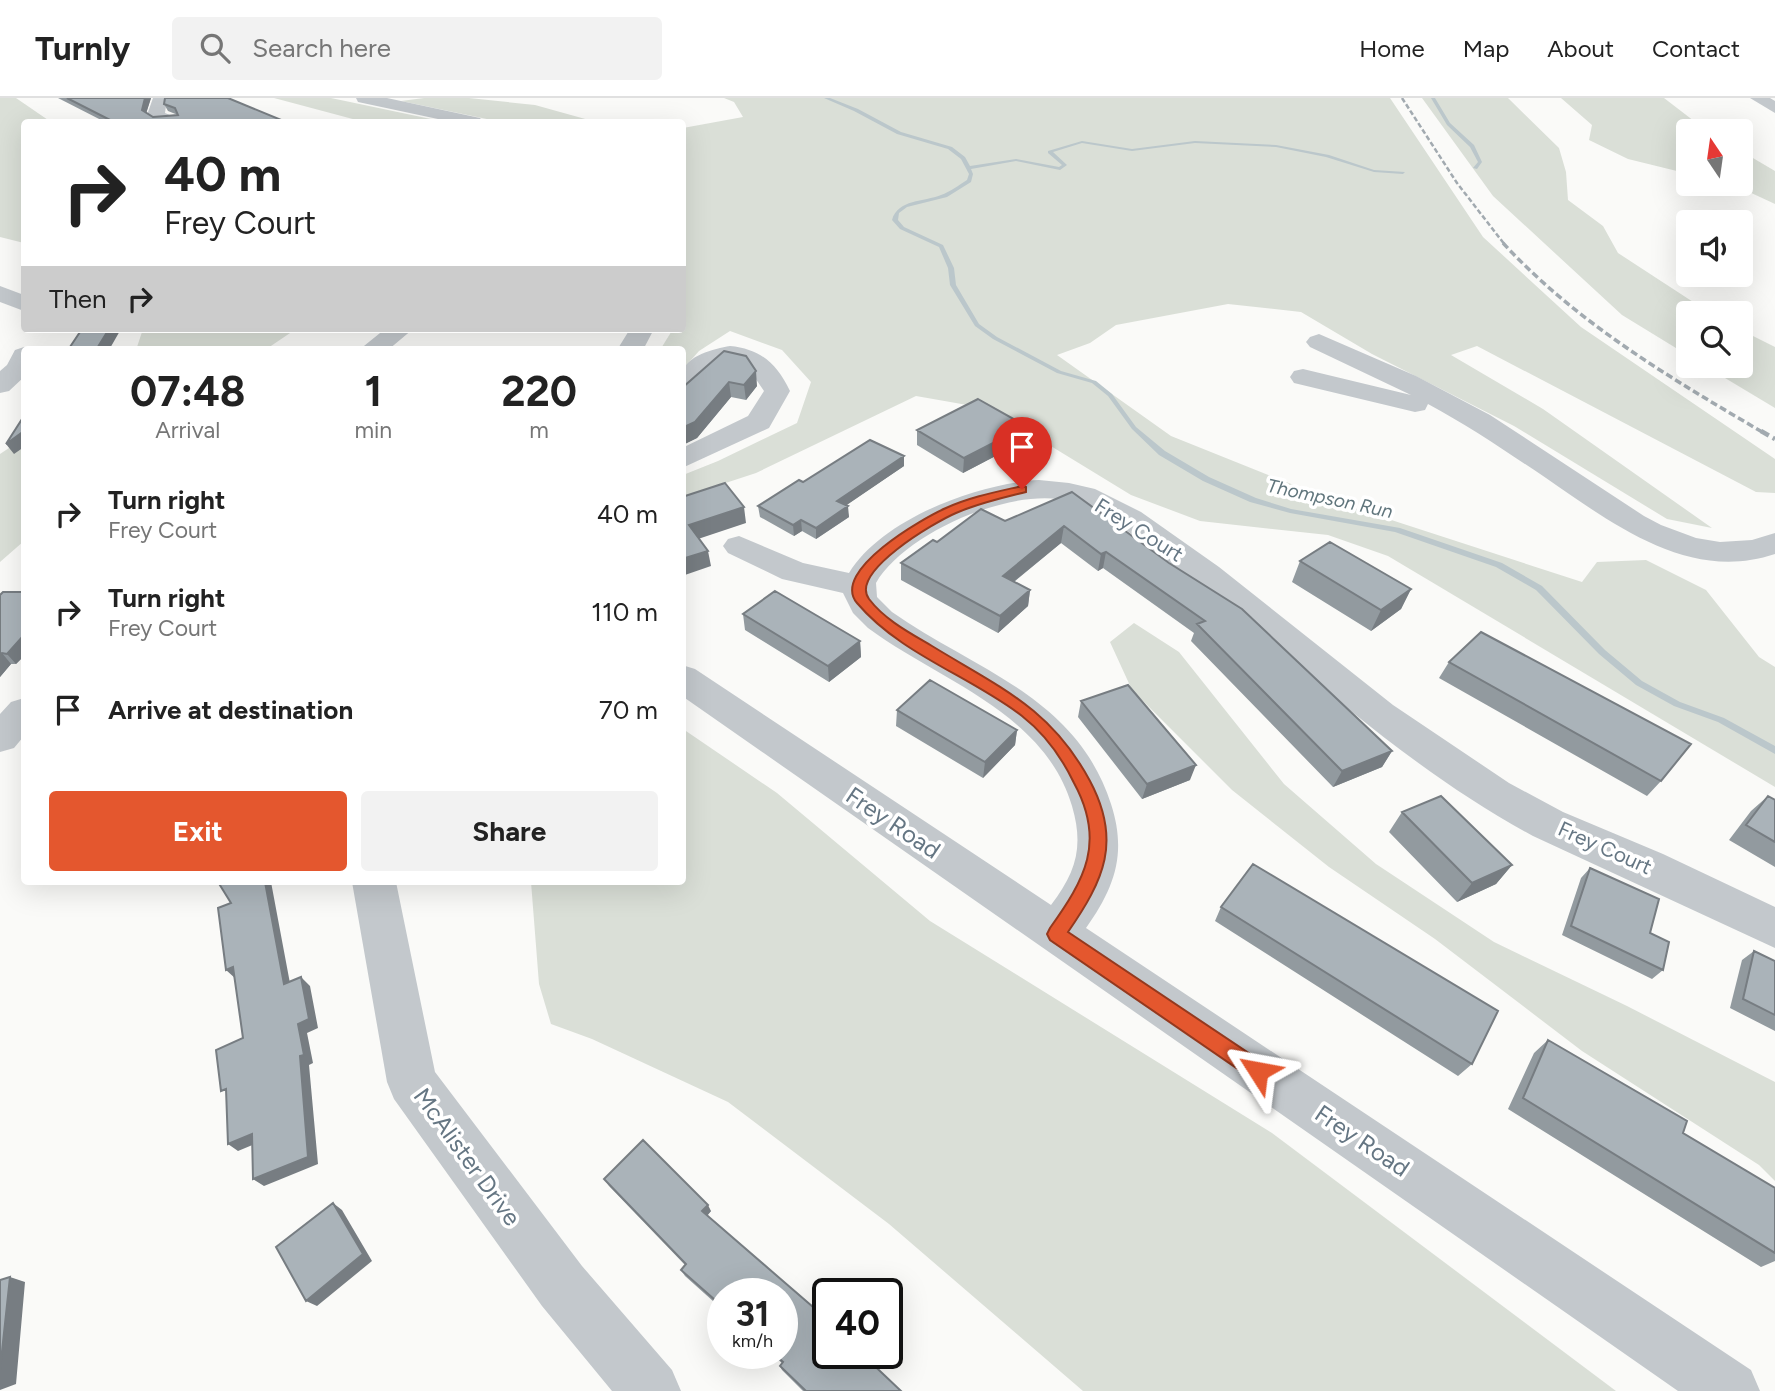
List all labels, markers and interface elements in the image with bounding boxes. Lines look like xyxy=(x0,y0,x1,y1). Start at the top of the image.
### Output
search box xyxy=(172,17,662,80)
text: Turnly xyxy=(35,29,130,68)
icon: search xyxy=(196,29,234,67)
text: Search here xyxy=(252,32,391,64)
text: Home xyxy=(1359,34,1425,63)
text: Map xyxy=(1463,34,1509,63)
text: About xyxy=(1547,34,1614,63)
text: Contact xyxy=(1652,34,1740,63)
north arrow xyxy=(1676,119,1754,196)
map controls xyxy=(1676,119,1753,378)
text: 40 m xyxy=(164,144,281,203)
icon: right xyxy=(49,147,140,238)
text: Frey Court xyxy=(164,204,316,242)
button: sound xyxy=(1676,210,1753,287)
icon: right xyxy=(121,280,159,318)
text: Then xyxy=(49,283,107,315)
button: search xyxy=(1676,301,1753,378)
text: 07:48 xyxy=(130,366,245,417)
text: 1 xyxy=(364,366,382,417)
text: 220 xyxy=(501,366,577,417)
text: Arrival xyxy=(155,416,220,444)
text: min xyxy=(354,416,392,444)
text: m xyxy=(529,416,549,444)
pin xyxy=(992,417,1052,489)
icon: arrive xyxy=(1003,428,1041,466)
water label: Thompson Run xyxy=(1265,474,1395,523)
text: Turn right xyxy=(108,484,225,516)
street label: Frey Court xyxy=(1090,493,1188,567)
icon: right xyxy=(49,495,87,533)
text: 40 m xyxy=(597,498,658,530)
text: Frey Court xyxy=(108,516,217,544)
text: Turn right xyxy=(108,582,225,614)
icon: right xyxy=(49,593,87,631)
text: 110 m xyxy=(591,596,658,628)
text: Frey Court xyxy=(108,614,217,642)
icon: arrive xyxy=(49,691,87,729)
text: Arrive at destination xyxy=(108,694,353,726)
text: 70 m xyxy=(599,694,658,726)
street label: Frey Road xyxy=(841,781,946,865)
button: Exit xyxy=(49,791,347,871)
button: Share xyxy=(361,791,658,871)
street label: Frey Court xyxy=(1555,816,1656,879)
position arrow xyxy=(1221,1034,1295,1108)
street label: McAlister Drive xyxy=(408,1082,527,1231)
street label: Frey Road xyxy=(1310,1099,1415,1183)
speed limit sign: 40 xyxy=(812,1278,903,1369)
text: 31 xyxy=(735,1293,770,1335)
text: km/h xyxy=(732,1330,773,1352)

